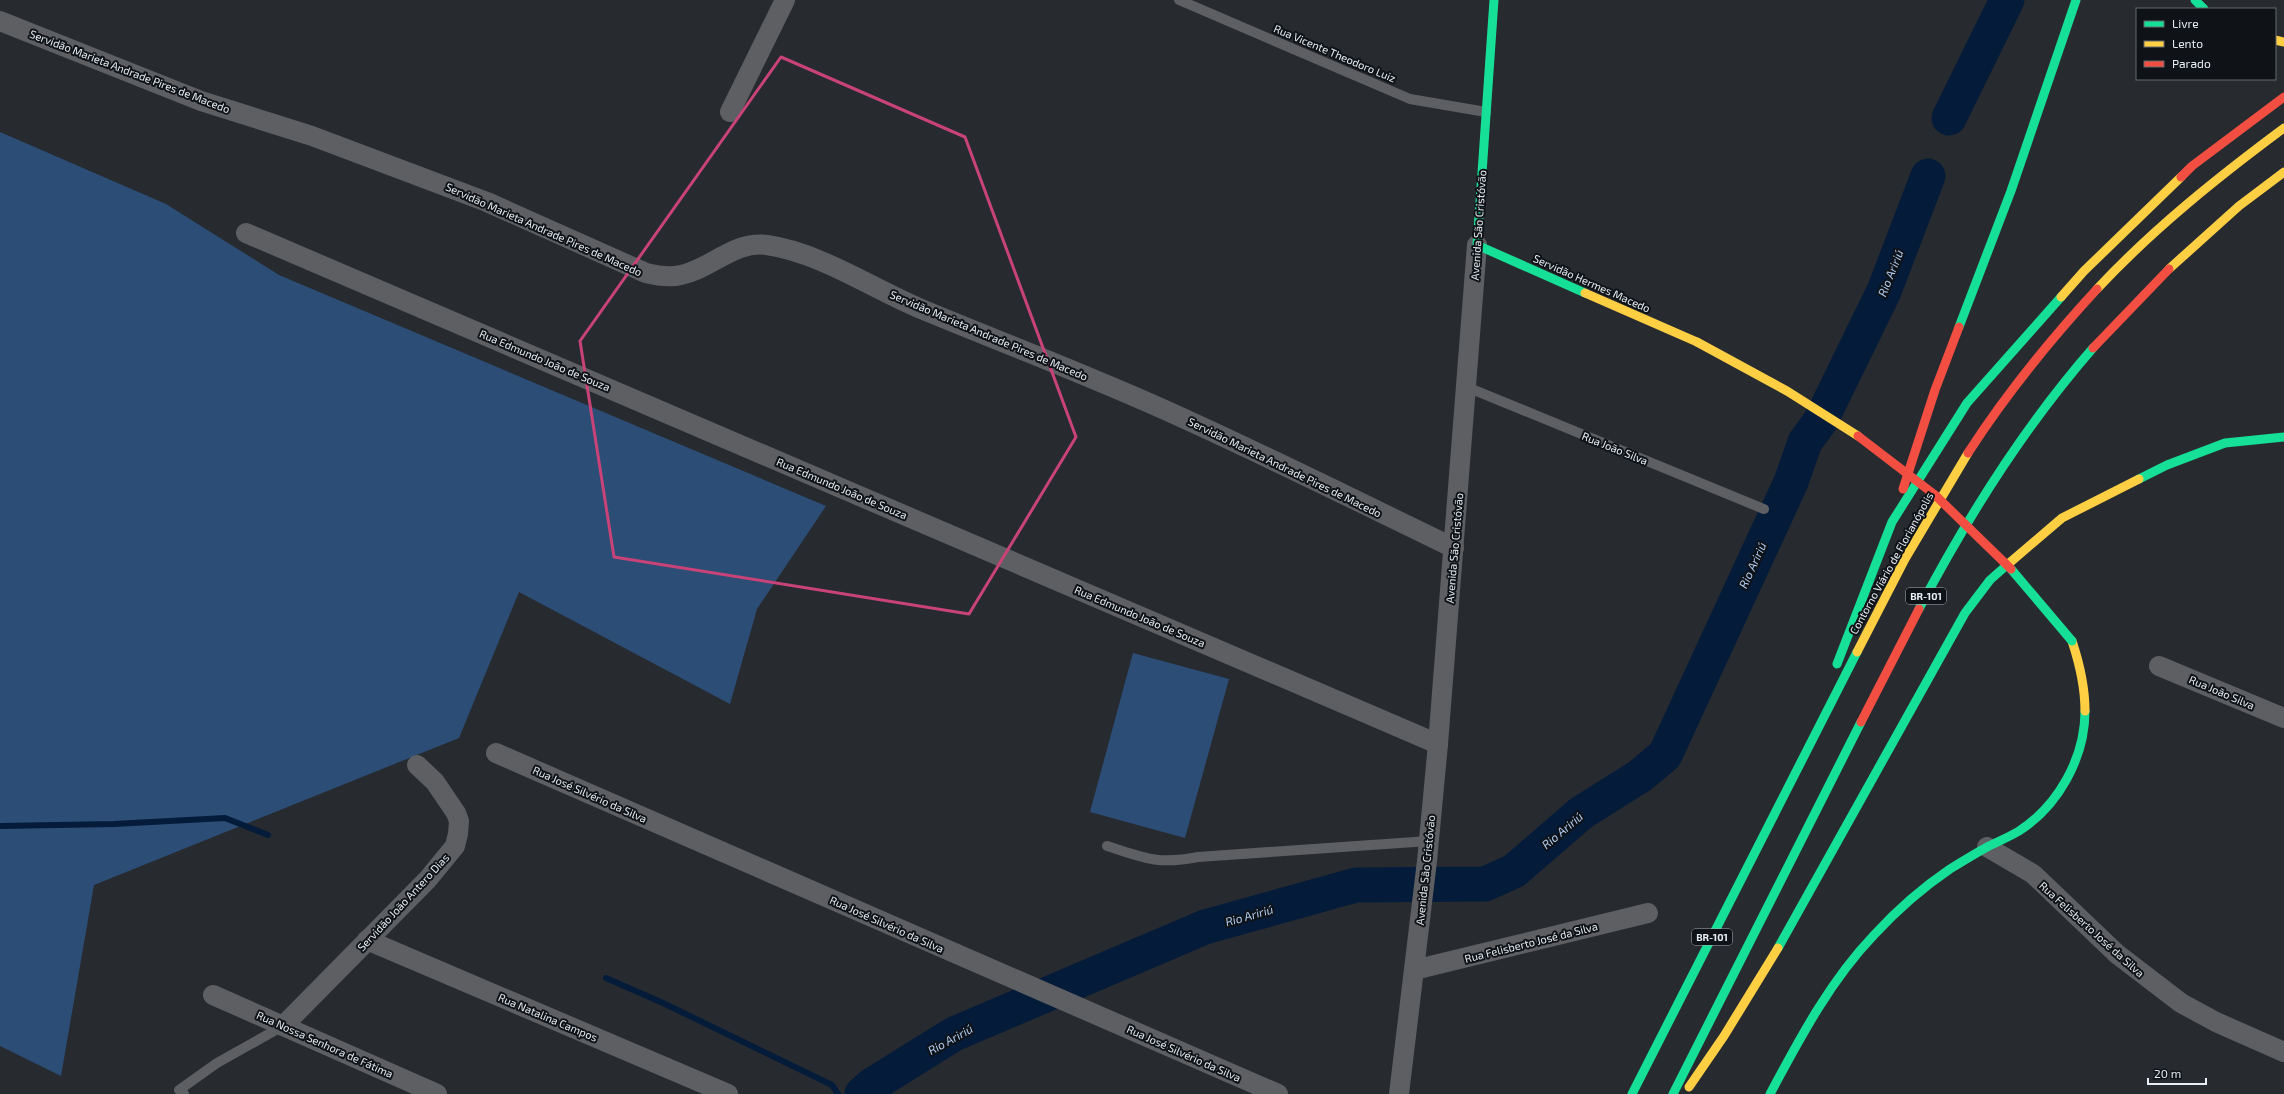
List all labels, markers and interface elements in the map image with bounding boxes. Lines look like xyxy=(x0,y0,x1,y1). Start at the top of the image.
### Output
legend xyxy=(2136,8,2276,80)
text: Livre xyxy=(2172,16,2199,30)
street label: Rua Vicente Theodoro Luiz xyxy=(1272,21,1398,85)
street label: Servidão Marieta Andrade Pires de Macedo xyxy=(28,27,232,115)
text: Lento xyxy=(2172,36,2203,50)
text: Parado xyxy=(2172,56,2211,70)
street label: Avenida São Cristóvão xyxy=(1468,169,1488,281)
street label: Servidão Marieta Andrade Pires de Macedo xyxy=(444,180,644,278)
water label: Rio Aririú xyxy=(1874,247,1906,298)
street label: Servidão Hermes Macedo xyxy=(1531,251,1653,315)
street label: Servidão Marieta Andrade Pires de Macedo xyxy=(888,287,1090,383)
street label: Rua Edmundo João de Souza xyxy=(478,327,612,393)
street label: Servidão Marieta Andrade Pires de Macedo xyxy=(1186,414,1384,520)
street label: Rua João Silva xyxy=(1580,429,1650,467)
street label: Rua Edmundo João de Souza xyxy=(775,455,909,521)
street label: Contorno Viário de Florianópolis xyxy=(1847,490,1936,636)
street label: Avenida São Cristóvão xyxy=(1443,492,1465,604)
water label: Rio Aririú xyxy=(1735,540,1769,590)
street label: Rua Edmundo João de Souza xyxy=(1073,583,1207,649)
road number: BR-101 xyxy=(1906,588,1946,604)
street label: Rua João Silva xyxy=(2187,672,2257,712)
street label: Rua José Silvério da Silva xyxy=(531,763,649,825)
water label: Rio Aririú xyxy=(1539,809,1585,851)
street label: Avenida São Cristóvão xyxy=(1413,814,1437,926)
street label: Servidão João Antero Dias xyxy=(354,850,452,953)
street label: Rua Felisberto José da Silva xyxy=(2037,878,2147,980)
street label: Rua José Silvério da Silva xyxy=(828,893,946,955)
water label: Rio Aririú xyxy=(1223,901,1275,929)
street label: Rua Felisberto José da Silva xyxy=(1463,919,1599,965)
road number: BR-101 xyxy=(1692,929,1732,945)
street label: Rua Natalina Campos xyxy=(496,990,600,1044)
street label: Rua Nossa Senhora de Fátima xyxy=(255,1008,395,1080)
water label: Rio Aririú xyxy=(925,1021,975,1057)
street label: Rua José Silvério da Silva xyxy=(1125,1022,1243,1084)
scale bar xyxy=(2148,1060,2206,1086)
text: 20 m xyxy=(2154,1066,2181,1080)

